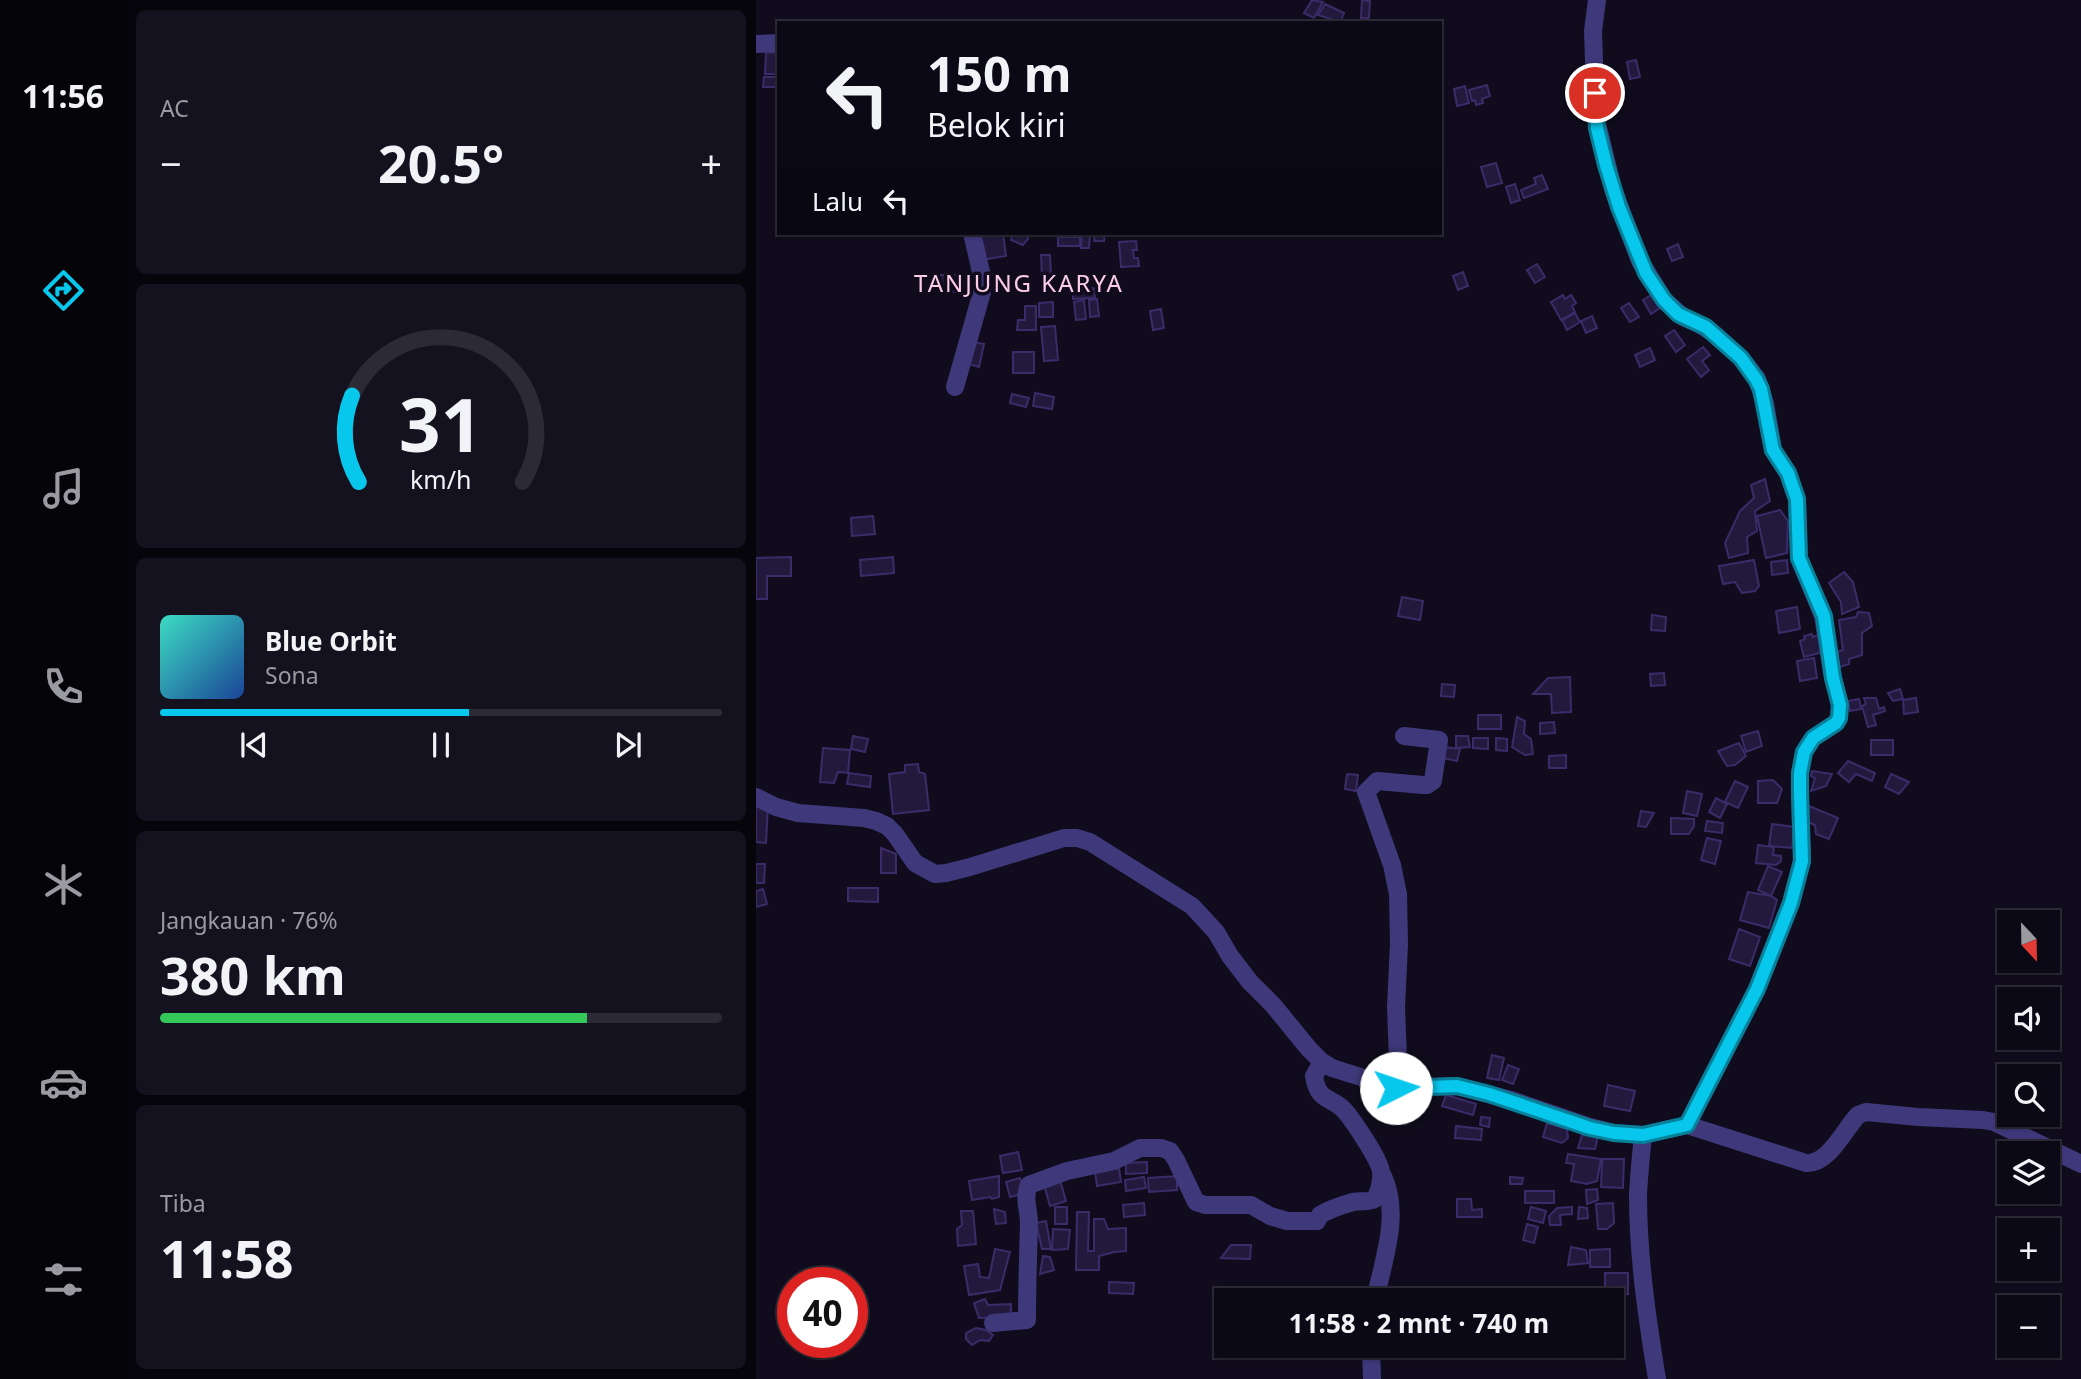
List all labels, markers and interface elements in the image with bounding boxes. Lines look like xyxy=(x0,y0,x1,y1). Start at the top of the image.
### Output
text: 150 m xyxy=(927,40,1072,106)
icon: left xyxy=(812,49,903,140)
pin xyxy=(1565,63,1625,123)
text: 11:56 xyxy=(22,74,104,117)
icon: arrive xyxy=(1576,74,1614,112)
text: AC xyxy=(160,92,189,124)
text: Belok kiri xyxy=(927,103,1066,146)
text: 20.5° xyxy=(378,127,504,198)
text: − xyxy=(160,137,182,189)
text: + xyxy=(700,137,722,189)
icon: left xyxy=(877,182,915,220)
text: Lalu xyxy=(812,183,863,219)
icon: directions xyxy=(39,266,88,315)
district label: TANJUNG KARYA xyxy=(914,266,1124,299)
text: 31 xyxy=(399,374,483,473)
text: km/h xyxy=(410,461,472,495)
icon: music xyxy=(39,464,88,513)
text: Blue Orbit xyxy=(265,623,397,659)
text: Sona xyxy=(265,659,319,691)
icon: phone xyxy=(39,662,88,711)
icon: previous xyxy=(235,726,273,764)
icon: pause xyxy=(422,726,460,764)
icon: next xyxy=(609,726,647,764)
icon: climate xyxy=(39,860,88,909)
text: Jangkauan · 76% xyxy=(160,904,338,936)
north arrow xyxy=(1997,910,2060,973)
map controls xyxy=(1997,910,2060,1358)
text: 380 km xyxy=(160,939,346,1010)
button: sound xyxy=(1997,987,2060,1050)
position arrow xyxy=(1359,1051,1433,1125)
icon: car xyxy=(39,1058,88,1107)
button: search xyxy=(1997,1064,2060,1127)
button: layers xyxy=(1997,1141,2060,1204)
text: Tiba xyxy=(160,1187,206,1219)
button: + xyxy=(1997,1218,2060,1281)
text: 11:58 xyxy=(160,1222,294,1293)
icon: filters xyxy=(39,1255,88,1304)
speed limit sign: 40 xyxy=(777,1267,868,1358)
button: − xyxy=(1997,1295,2060,1358)
text: 11:58 · 2 mnt · 740 m xyxy=(1289,1305,1549,1341)

